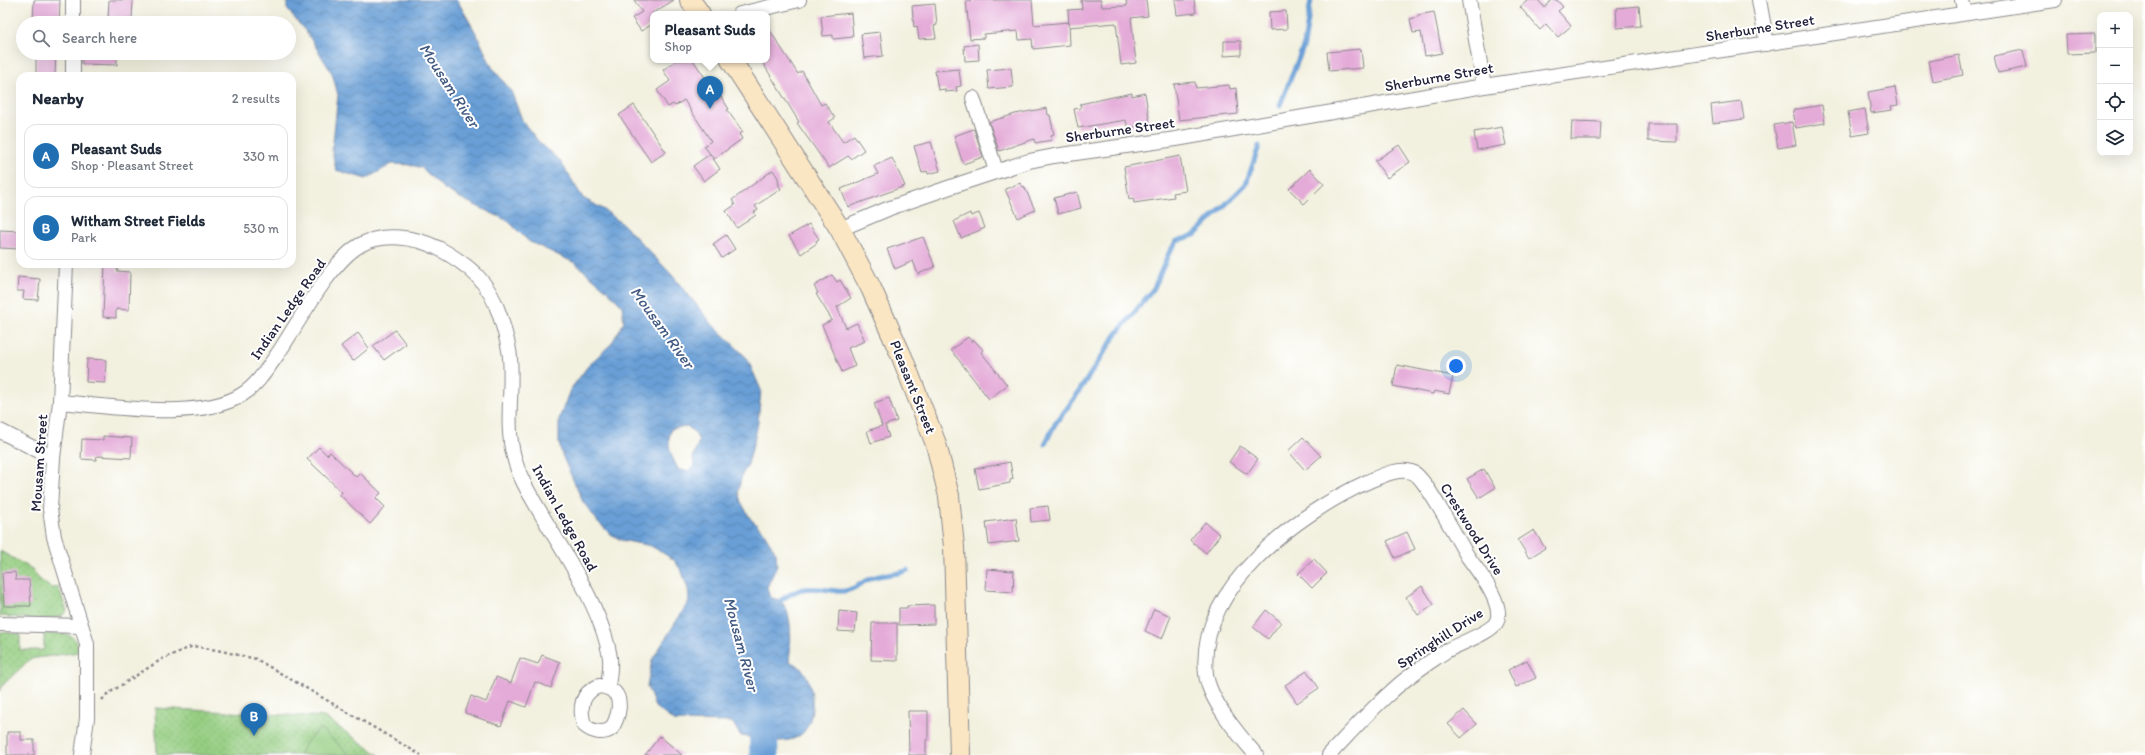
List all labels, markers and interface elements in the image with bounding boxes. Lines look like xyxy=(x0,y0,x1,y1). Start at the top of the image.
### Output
street label: Sherburne Street xyxy=(1704,10,1816,45)
popup xyxy=(650,11,770,63)
map controls xyxy=(2097,12,2133,156)
button: + xyxy=(2097,12,2133,48)
search box xyxy=(16,16,296,60)
text: Pleasant Suds xyxy=(665,21,755,39)
icon: search xyxy=(30,27,52,49)
text: Search here xyxy=(62,29,137,47)
text: Shop xyxy=(665,39,692,54)
water label: Mousam River xyxy=(415,40,485,132)
button: − xyxy=(2097,48,2133,84)
street label: Sherburne Street xyxy=(1383,59,1495,95)
pin: A xyxy=(697,76,723,109)
button: locate xyxy=(2097,84,2133,120)
text: Nearby xyxy=(32,88,84,108)
text: 2 results xyxy=(232,91,280,106)
street label: Sherburne Street xyxy=(1064,113,1176,147)
button: layers xyxy=(2097,120,2133,156)
text: Pleasant Suds xyxy=(71,140,162,158)
text: A xyxy=(42,149,50,164)
text: 330 m xyxy=(243,149,279,164)
text: Shop · Pleasant Street xyxy=(71,158,193,173)
text: Witham Street Fields xyxy=(71,212,205,230)
text: B xyxy=(42,221,50,236)
text: 530 m xyxy=(243,221,279,236)
text: Park xyxy=(71,230,97,245)
street label: Indian Ledge Road xyxy=(246,255,330,363)
water label: Mousam River xyxy=(627,283,700,373)
street label: Pleasant Street xyxy=(886,338,940,437)
your location xyxy=(1446,356,1466,376)
street label: Mousam Street xyxy=(27,413,51,512)
street label: Indian Ledge Road xyxy=(528,461,602,575)
street label: Crestwood Drive xyxy=(1436,479,1508,579)
water label: Mousam River xyxy=(720,595,764,695)
street label: Springhill Drive xyxy=(1394,604,1486,672)
pin: B xyxy=(241,703,267,736)

